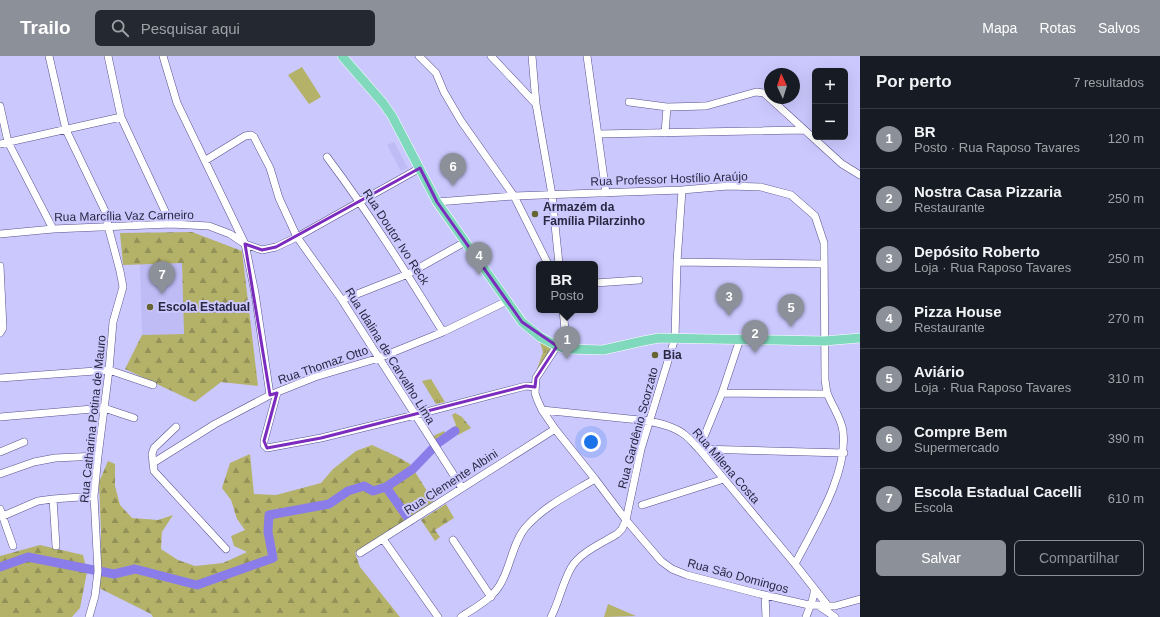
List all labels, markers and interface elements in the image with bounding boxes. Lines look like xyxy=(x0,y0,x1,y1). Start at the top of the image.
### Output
search box xyxy=(95,10,375,46)
text: Trailo xyxy=(20,17,71,38)
icon: search xyxy=(109,17,131,39)
text: Pesquisar aqui xyxy=(141,20,240,37)
text: Mapa xyxy=(982,20,1017,36)
text: Rotas xyxy=(1039,20,1076,36)
text: Salvos xyxy=(1098,20,1140,36)
north arrow xyxy=(764,68,800,104)
map controls xyxy=(812,68,848,140)
button: + xyxy=(812,68,848,104)
text: Por perto xyxy=(876,72,952,91)
text: 7 resultados xyxy=(1073,75,1144,90)
button: − xyxy=(812,104,848,140)
text: BR xyxy=(914,123,936,140)
text: 1 xyxy=(885,131,893,146)
text: 120 m xyxy=(1108,131,1144,146)
text: Posto · Rua Raposo Tavares xyxy=(914,140,1080,155)
pin: 6 xyxy=(440,153,466,186)
street label: Rua Professor Hostílio Araújo xyxy=(590,169,748,189)
text: Nostra Casa Pizzaria xyxy=(914,183,1062,200)
street label: Rua Doutor Ivo Reck xyxy=(360,186,433,288)
text: 2 xyxy=(885,191,893,206)
text: 250 m xyxy=(1108,191,1144,206)
place label: Armazém da Família Pilarzinho xyxy=(543,200,645,228)
text: Restaurante xyxy=(914,200,985,215)
street label: Rua Marcília Vaz Carneiro xyxy=(54,208,194,224)
marker: Armazém da Família Pilarzinho xyxy=(530,209,540,219)
pin: 4 xyxy=(466,242,492,275)
text: Depósito Roberto xyxy=(914,243,1040,260)
text: 3 xyxy=(885,251,893,266)
text: 250 m xyxy=(1108,251,1144,266)
text: Loja · Rua Raposo Tavares xyxy=(914,260,1071,275)
pin: 7 xyxy=(149,261,175,294)
popup xyxy=(536,261,598,313)
text: BR xyxy=(550,271,572,288)
pin: 3 xyxy=(716,283,742,316)
street label: Rua Idalina de Carvalho Lima xyxy=(342,285,438,427)
text: Posto xyxy=(550,288,584,303)
pin: 5 xyxy=(778,294,804,327)
place label: Escola Estadual xyxy=(158,300,250,314)
marker: Escola Estadual xyxy=(145,302,155,312)
text: Pizza House xyxy=(914,303,1002,320)
text: 4 xyxy=(885,311,893,326)
text: 270 m xyxy=(1108,311,1144,326)
pin: 2 xyxy=(742,320,768,353)
text: Restaurante xyxy=(914,320,985,335)
pin: 1 xyxy=(554,326,580,359)
street label: Rua Catharina Potina de Mauro xyxy=(77,334,109,504)
street label: Rua Thomaz Otto xyxy=(276,343,370,387)
place label: Bia xyxy=(663,348,682,362)
marker: Bia xyxy=(650,350,660,360)
text: Aviário xyxy=(914,363,964,380)
street label: Rua Gardênio Scorzato xyxy=(615,365,661,490)
text: 5 xyxy=(885,371,893,386)
text: 310 m xyxy=(1108,371,1144,386)
text: Loja · Rua Raposo Tavares xyxy=(914,380,1071,395)
text: Compre Bem xyxy=(914,423,1007,440)
street label: Rua Milena Costa xyxy=(689,425,763,507)
text: 6 xyxy=(885,431,893,446)
text: 390 m xyxy=(1108,431,1144,446)
your location xyxy=(581,432,601,452)
text: Supermercado xyxy=(914,440,999,455)
street label: Rua Clemente Albini xyxy=(402,447,500,517)
text: Escola Estadual Cacelli xyxy=(914,483,1082,500)
text: 7 xyxy=(885,491,893,506)
text: 610 m xyxy=(1108,491,1144,506)
text: Escola xyxy=(914,500,953,515)
button: Salvar xyxy=(876,540,1006,576)
button: Compartilhar xyxy=(1014,540,1144,576)
street label: Rua São Domingos xyxy=(686,556,790,596)

